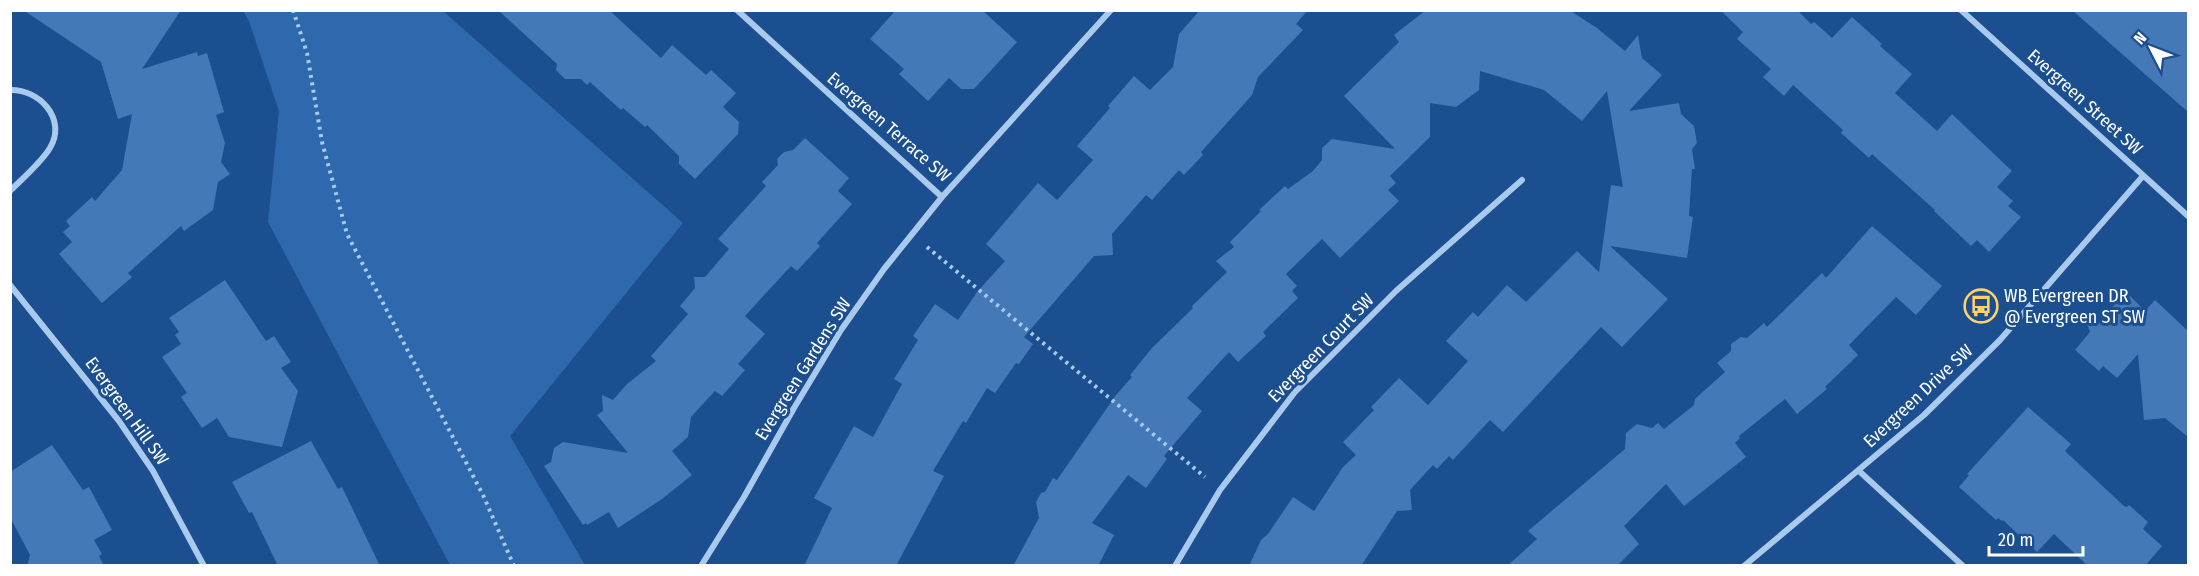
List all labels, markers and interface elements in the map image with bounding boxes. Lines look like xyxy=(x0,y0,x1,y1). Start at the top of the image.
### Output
north arrow xyxy=(2121,18,2181,78)
text: N xyxy=(2130,28,2150,48)
street label: Evergreen Street SW xyxy=(2023,45,2148,160)
street label: Evergreen Terrace SW xyxy=(823,67,956,187)
place label: WB Evergreen DR @ Evergreen ST SW xyxy=(2004,285,2145,328)
bus stop icon: WB Evergreen DR @ Evergreen ST SW xyxy=(1963,288,1999,324)
street label: Evergreen Court SW xyxy=(1263,289,1379,407)
street label: Evergreen Gardens SW xyxy=(750,293,856,444)
street label: Evergreen Drive SW xyxy=(1859,339,1978,452)
street label: Evergreen Hill SW xyxy=(80,353,174,470)
scale bar xyxy=(1989,519,2084,557)
text: 20 m xyxy=(1998,529,2033,551)

